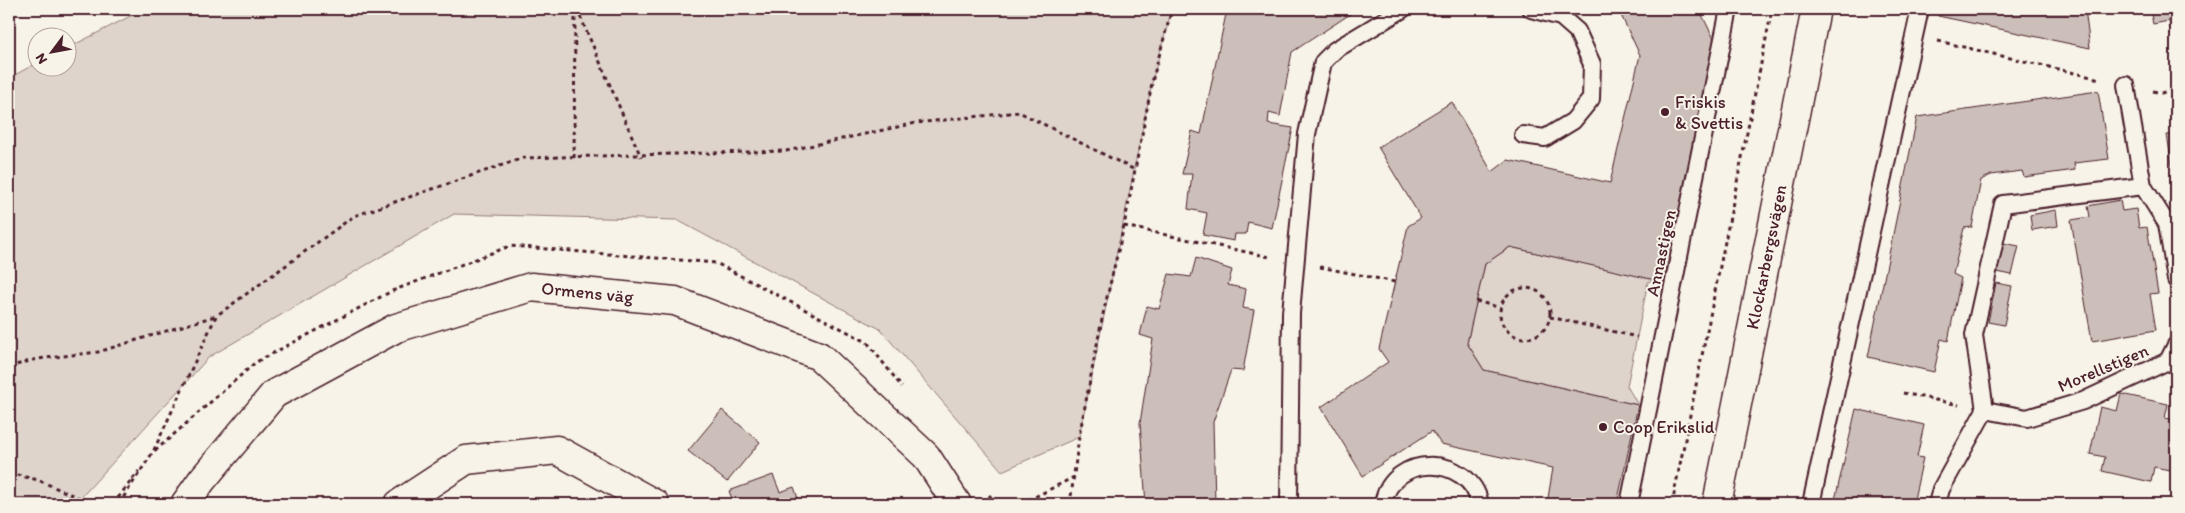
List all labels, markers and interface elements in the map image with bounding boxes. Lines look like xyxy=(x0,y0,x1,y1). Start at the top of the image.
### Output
north arrow xyxy=(28,28,78,78)
text: N xyxy=(32,50,51,67)
place label: Friskis & Svettis xyxy=(1675,91,1743,134)
marker: Friskis & Svettis xyxy=(1659,106,1671,118)
street label: Klockarbergsvägen xyxy=(1741,182,1792,331)
street label: Annastigen xyxy=(1641,208,1681,298)
street label: Ormens väg xyxy=(540,277,635,308)
street label: Morellstigen xyxy=(2054,339,2152,397)
place label: Coop Erikslid xyxy=(1613,416,1715,438)
marker: Coop Erikslid xyxy=(1597,421,1609,433)

